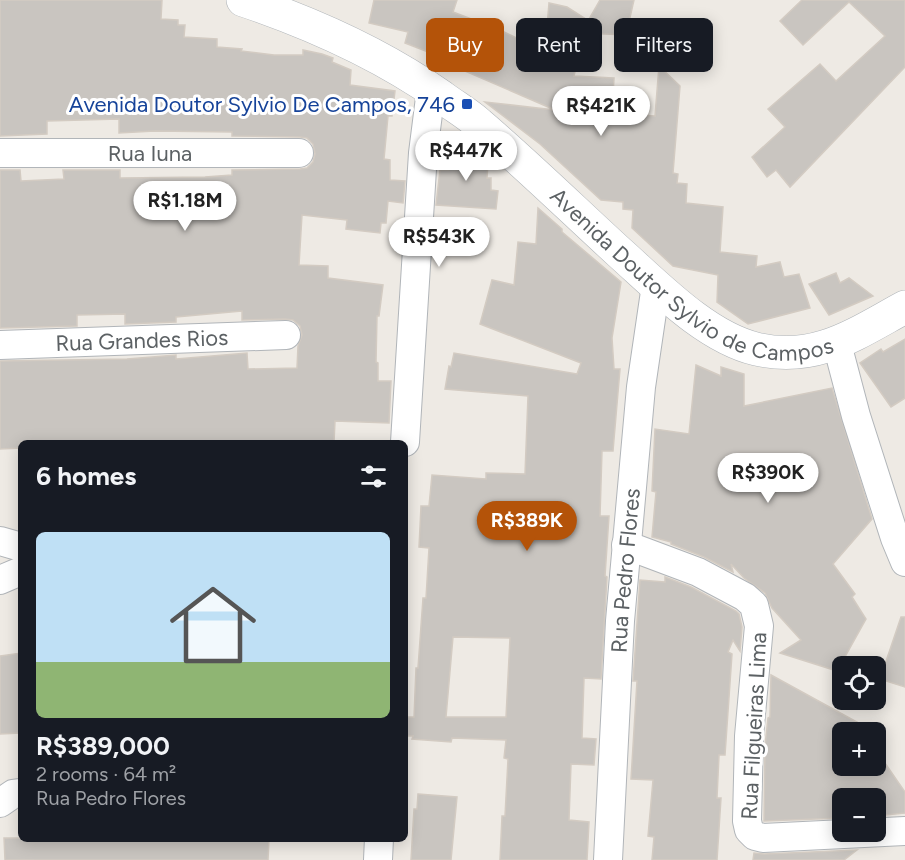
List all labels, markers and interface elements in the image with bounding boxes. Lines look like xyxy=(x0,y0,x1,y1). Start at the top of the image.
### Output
chip: Buy xyxy=(426,18,504,72)
chip: Rent xyxy=(516,18,602,72)
chip: Filters xyxy=(614,18,713,72)
pin: R$421K xyxy=(552,86,650,137)
place label: Avenida Doutor Sylvio De Campos, 746 xyxy=(69,91,455,118)
text: R$421K xyxy=(566,93,636,117)
marker: Avenida Doutor Sylvio De Campos, 746 xyxy=(460,97,474,111)
pin: R$447K xyxy=(417,131,515,182)
text: R$447K xyxy=(429,138,503,162)
street label: Rua Iuna xyxy=(108,140,192,167)
pin: R$1.18M xyxy=(130,181,240,232)
street label: Avenida Doutor Sylvio de Campos xyxy=(545,182,837,366)
text: R$1.18M xyxy=(147,188,223,212)
pin: R$543K xyxy=(390,217,488,268)
text: R$543K xyxy=(403,224,475,248)
street label: Rua Grandes Rios xyxy=(55,324,229,357)
pin: R$390K xyxy=(719,453,817,504)
text: 6 homes xyxy=(36,460,136,492)
icon: filters xyxy=(357,460,390,493)
text: R$390K xyxy=(732,460,804,484)
street label: Rua Pedro Flores xyxy=(605,487,645,653)
pin: R$389K xyxy=(478,501,576,552)
text: R$389K xyxy=(491,508,563,532)
icon: home xyxy=(159,571,267,679)
street label: Rua Filgueiras Lima xyxy=(736,632,772,820)
map controls xyxy=(832,656,886,842)
button: locate xyxy=(832,656,886,710)
button: + xyxy=(832,722,886,776)
text: R$389,000 xyxy=(36,730,170,762)
text: 2 rooms · 64 m² xyxy=(36,762,176,786)
text: Rua Pedro Flores xyxy=(36,786,186,810)
button: − xyxy=(832,788,886,842)

